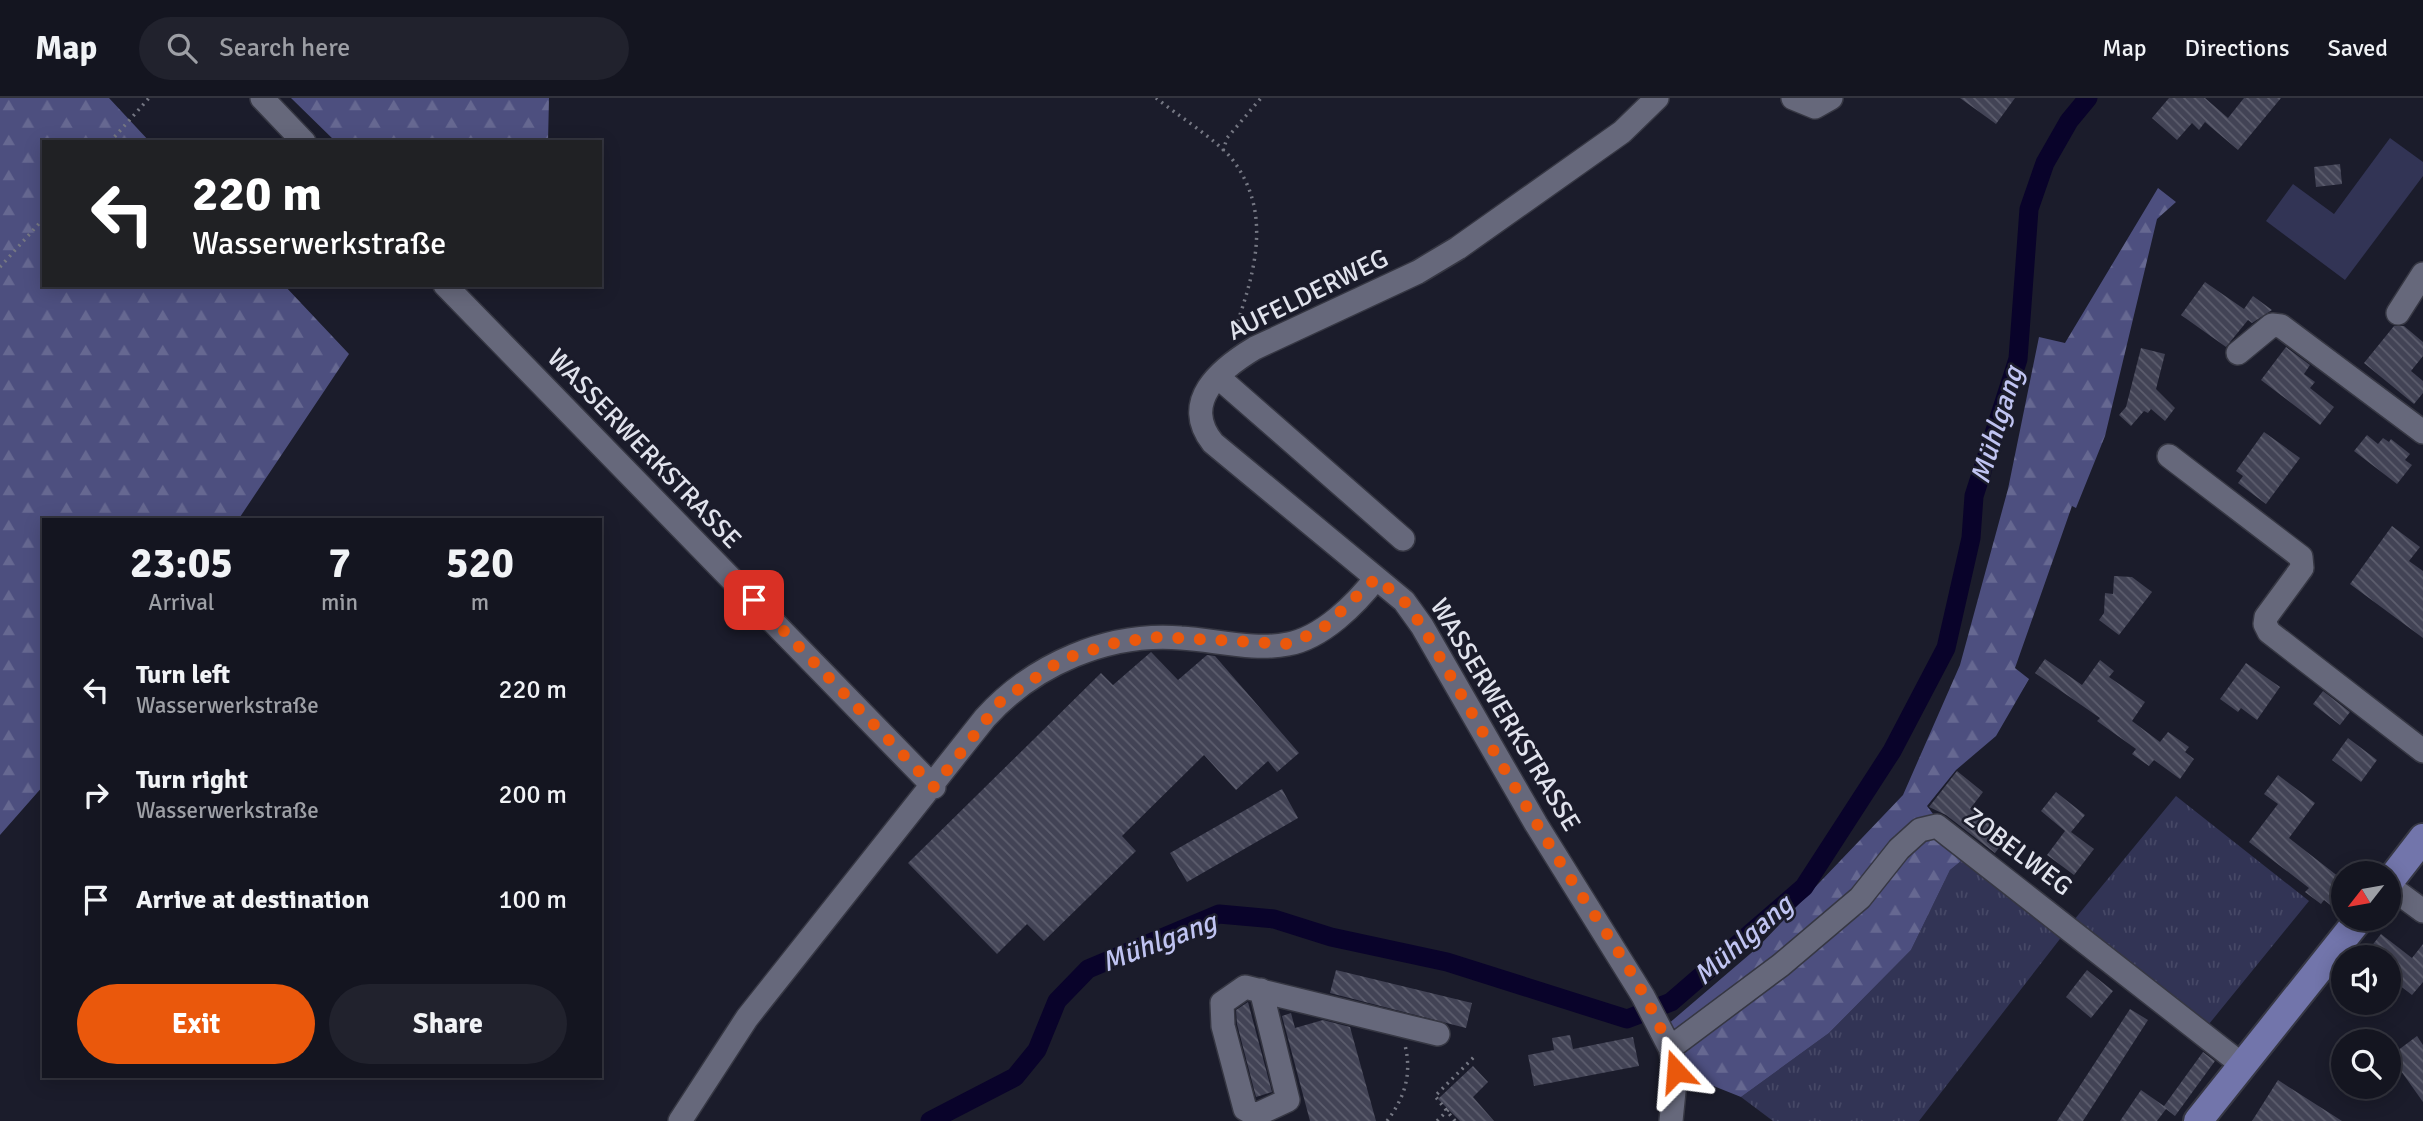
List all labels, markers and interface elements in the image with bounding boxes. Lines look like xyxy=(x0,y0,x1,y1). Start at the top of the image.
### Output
search box xyxy=(139,17,629,80)
text: Map xyxy=(35,28,97,69)
icon: search xyxy=(163,29,201,67)
text: Search here xyxy=(219,32,350,64)
text: Map xyxy=(2102,33,2147,63)
text: Directions xyxy=(2185,33,2290,63)
text: Saved xyxy=(2328,33,2388,63)
text: 220 m xyxy=(192,164,322,224)
icon: left xyxy=(77,168,168,259)
text: Wasserwerkstraße xyxy=(192,224,446,263)
street label: AUFELDERWEG xyxy=(1222,242,1394,348)
street label: WASSERWERKSTRASSE xyxy=(540,342,748,556)
water label: Mühlgang xyxy=(1963,360,2031,487)
text: 23:05 xyxy=(130,538,233,589)
text: 7 xyxy=(328,538,351,589)
text: 520 xyxy=(446,538,514,589)
pin xyxy=(724,570,784,630)
icon: arrive xyxy=(735,581,773,619)
text: Arrival xyxy=(148,588,215,617)
text: min xyxy=(321,588,358,617)
text: m xyxy=(471,588,489,617)
street label: WASSERWERKSTRASSE xyxy=(1423,593,1587,837)
text: Turn left xyxy=(136,659,230,691)
icon: left xyxy=(77,671,115,709)
text: 220 m xyxy=(498,674,567,706)
text: Wasserwerkstraße xyxy=(136,691,319,720)
text: Turn right xyxy=(136,764,248,796)
icon: right xyxy=(77,776,115,814)
text: 200 m xyxy=(498,779,567,811)
text: Wasserwerkstraße xyxy=(136,796,319,825)
street label: ZOBELWEG xyxy=(1958,801,2078,903)
north arrow xyxy=(2331,861,2401,931)
map controls xyxy=(2331,861,2401,1099)
icon: arrive xyxy=(77,881,115,919)
text: Arrive at destination xyxy=(136,884,369,916)
text: 100 m xyxy=(498,884,567,916)
water label: Mühlgang xyxy=(1686,886,1801,992)
water label: Mühlgang xyxy=(1097,904,1223,979)
button: sound xyxy=(2331,945,2401,1015)
button: Exit xyxy=(77,984,315,1064)
button: Share xyxy=(329,984,567,1064)
button: search xyxy=(2331,1029,2401,1099)
position arrow xyxy=(1639,1034,1713,1108)

